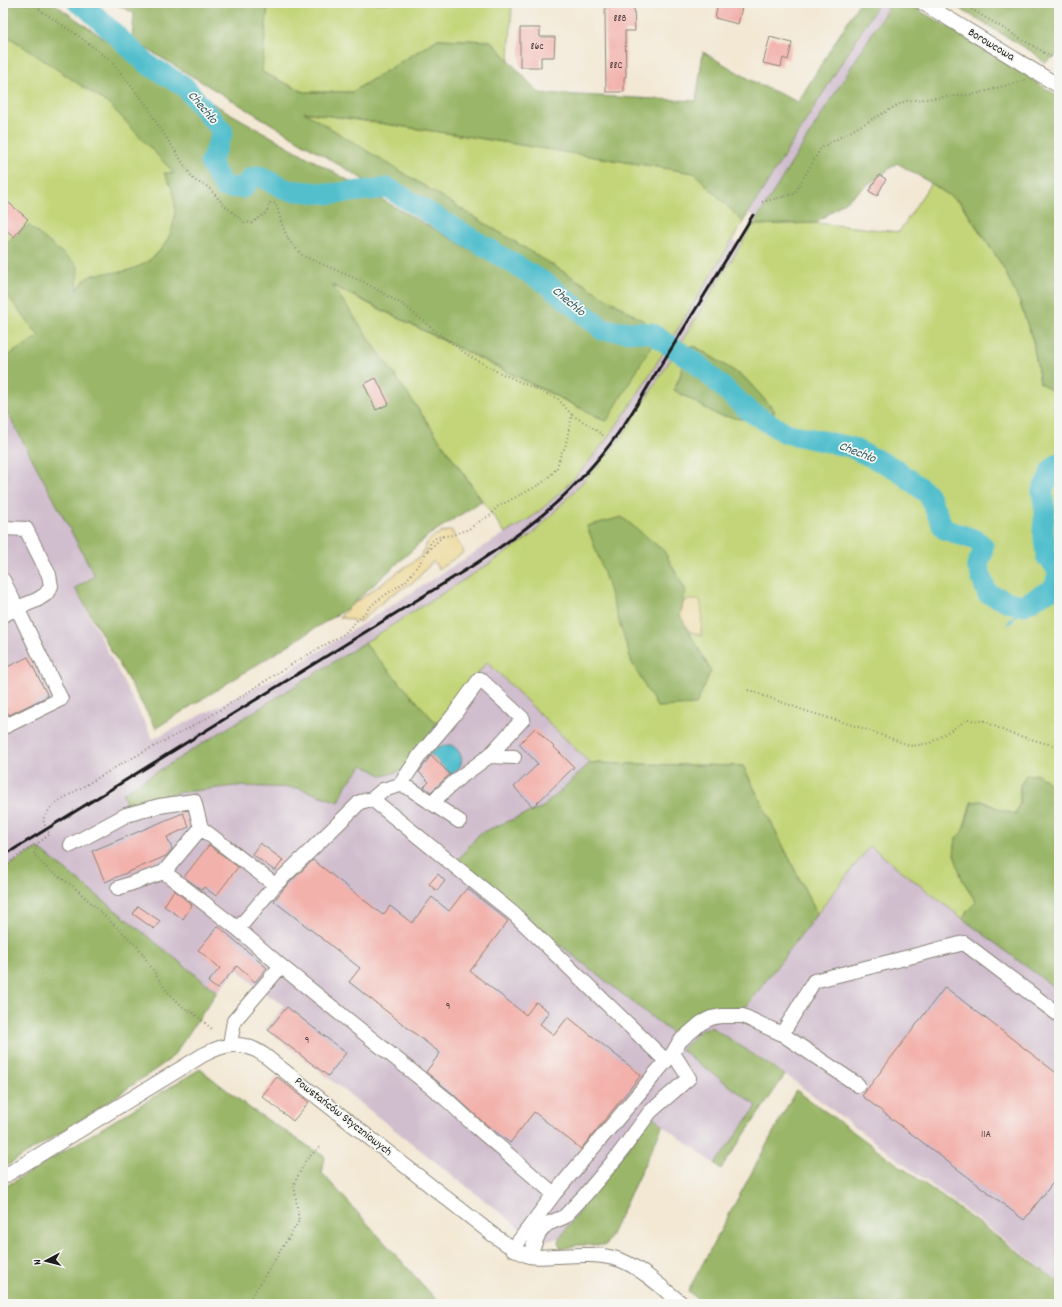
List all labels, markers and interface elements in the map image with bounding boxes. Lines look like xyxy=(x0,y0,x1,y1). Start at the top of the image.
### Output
house number: 88B xyxy=(614,12,627,26)
street label: Borowcowa xyxy=(964,24,1018,66)
house number: 86c xyxy=(531,40,543,54)
house number: 88C xyxy=(610,59,623,73)
water label: Chechło xyxy=(182,87,222,130)
water label: Chechło xyxy=(547,282,590,322)
water label: Chechło xyxy=(836,437,879,469)
house number: 9 xyxy=(446,1000,450,1014)
house number: 9 xyxy=(305,1034,309,1048)
street label: Powstańców Styczniowych xyxy=(291,1073,395,1161)
house number: 11A xyxy=(981,1128,991,1142)
north arrow xyxy=(26,1241,66,1281)
text: N xyxy=(30,1258,46,1266)

